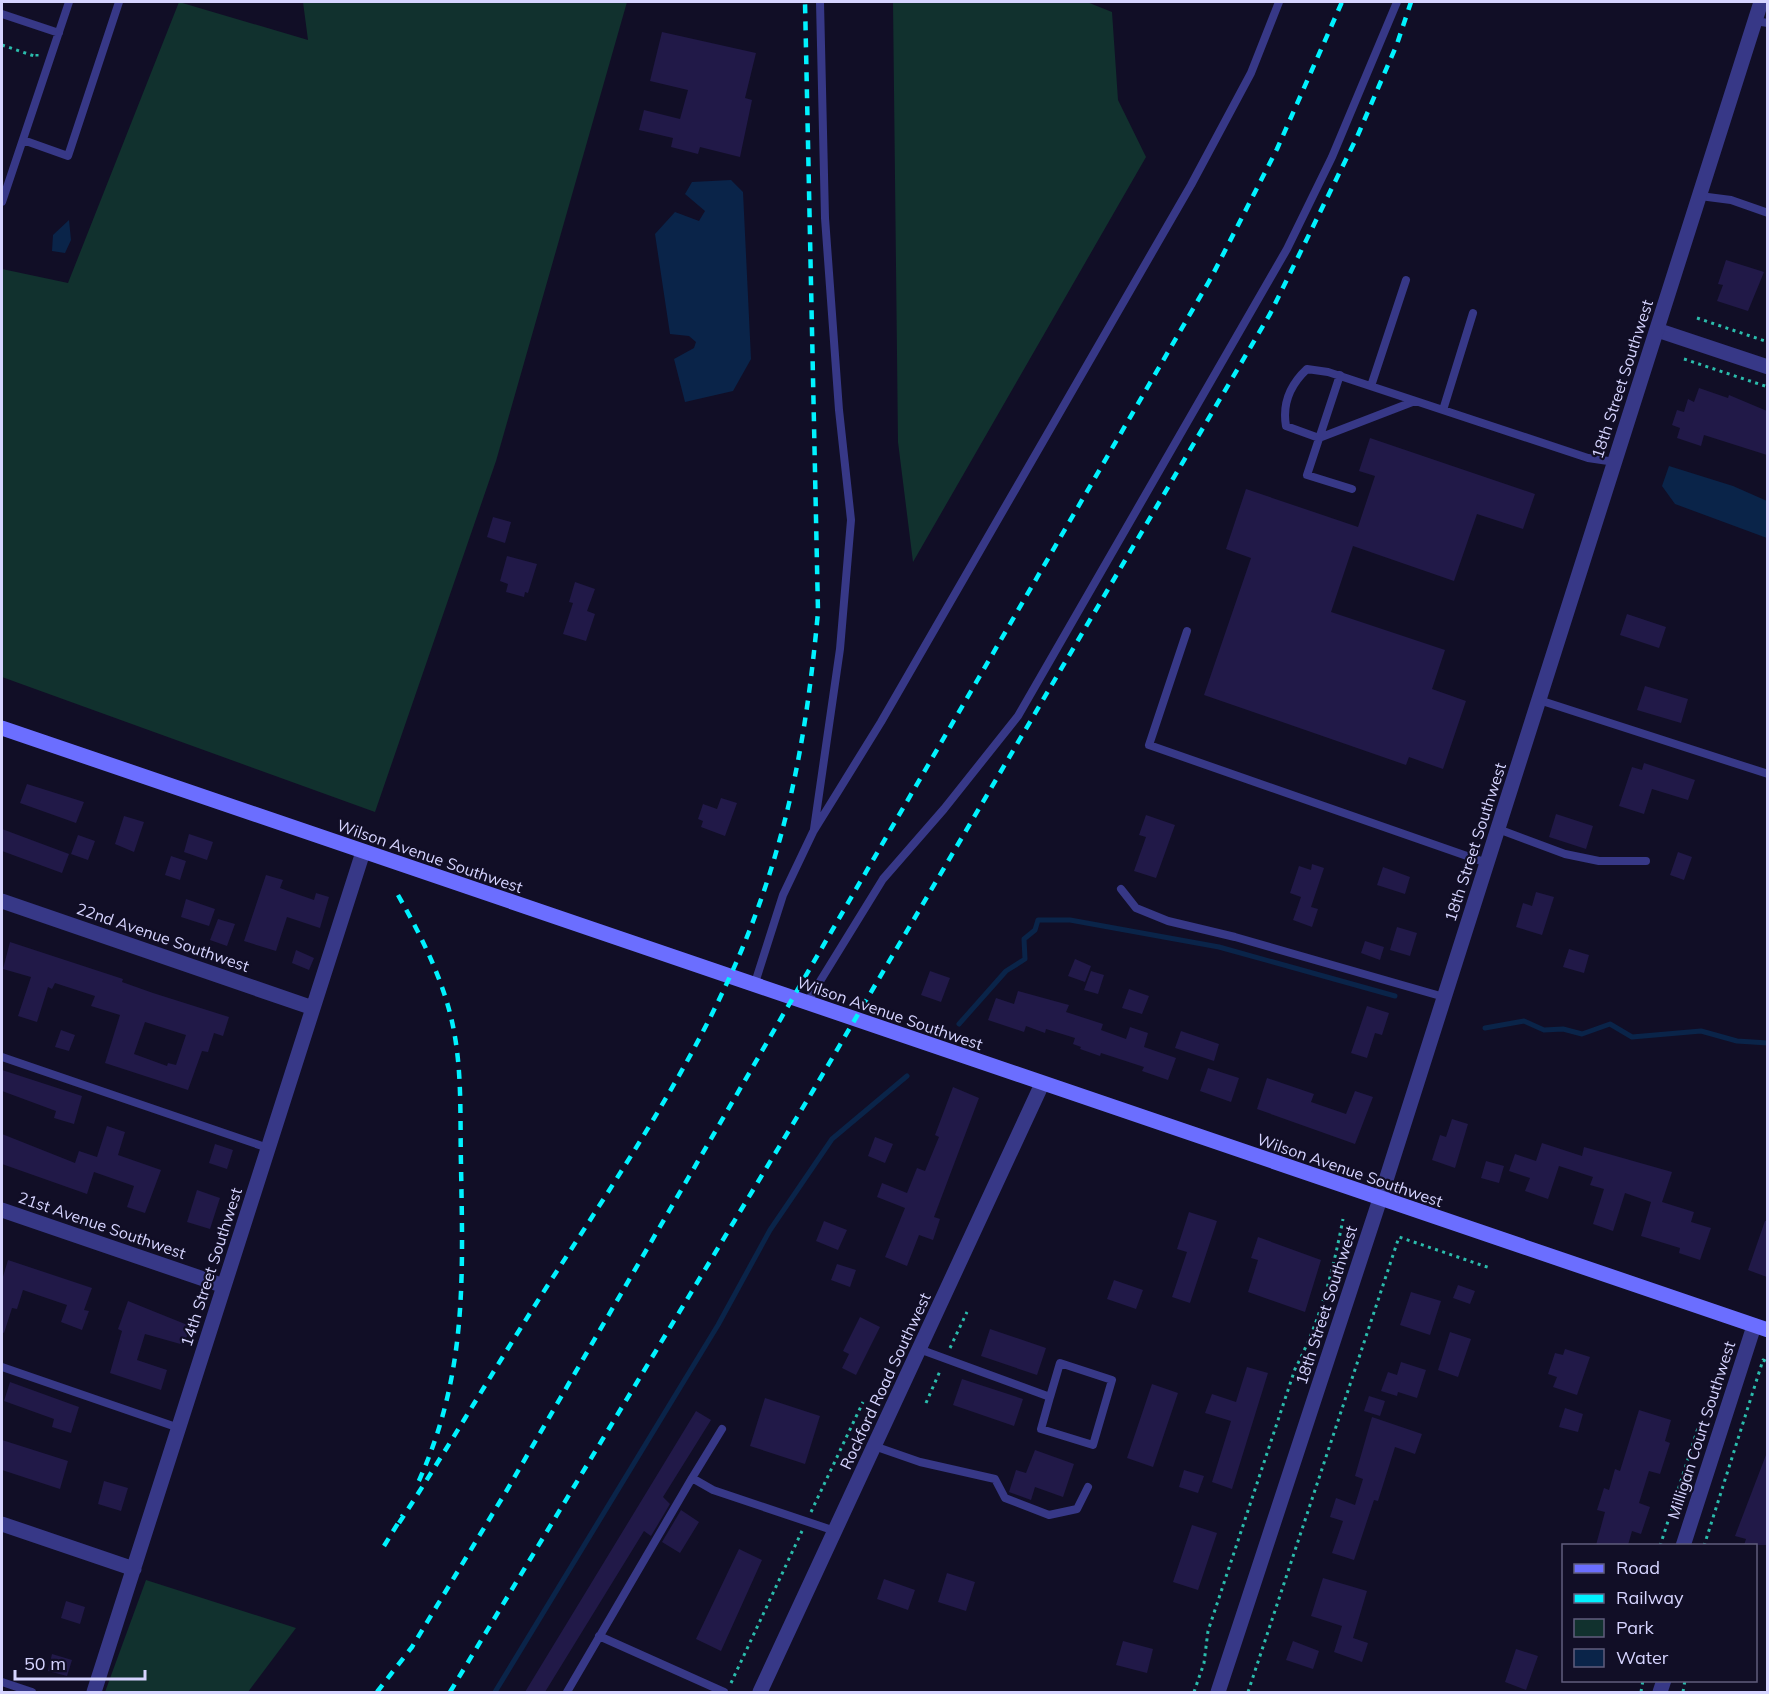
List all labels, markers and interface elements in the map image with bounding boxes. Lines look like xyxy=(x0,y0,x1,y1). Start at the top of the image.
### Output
street label: 18th Street Southwest xyxy=(1587,297,1657,461)
street label: 18th Street Southwest xyxy=(1440,760,1510,924)
street label: Wilson Avenue Southwest xyxy=(334,815,526,897)
street label: 22nd Avenue Southwest xyxy=(74,898,252,976)
street label: Wilson Avenue Southwest xyxy=(794,972,986,1054)
street label: Wilson Avenue Southwest xyxy=(1254,1129,1446,1211)
street label: 14th Street Southwest xyxy=(176,1185,246,1349)
street label: 21st Avenue Southwest xyxy=(16,1187,189,1263)
street label: 18th Street Southwest xyxy=(1291,1223,1361,1387)
street label: Rockford Road Southwest xyxy=(835,1289,935,1472)
street label: Milligan Court Southwest xyxy=(1663,1338,1739,1521)
legend xyxy=(1562,1544,1757,1682)
text: Road xyxy=(1616,1556,1660,1579)
text: Railway xyxy=(1616,1586,1684,1609)
text: Park xyxy=(1616,1616,1655,1639)
scale bar xyxy=(15,1643,146,1681)
text: Water xyxy=(1616,1646,1669,1669)
text: 50 m xyxy=(24,1652,66,1675)

